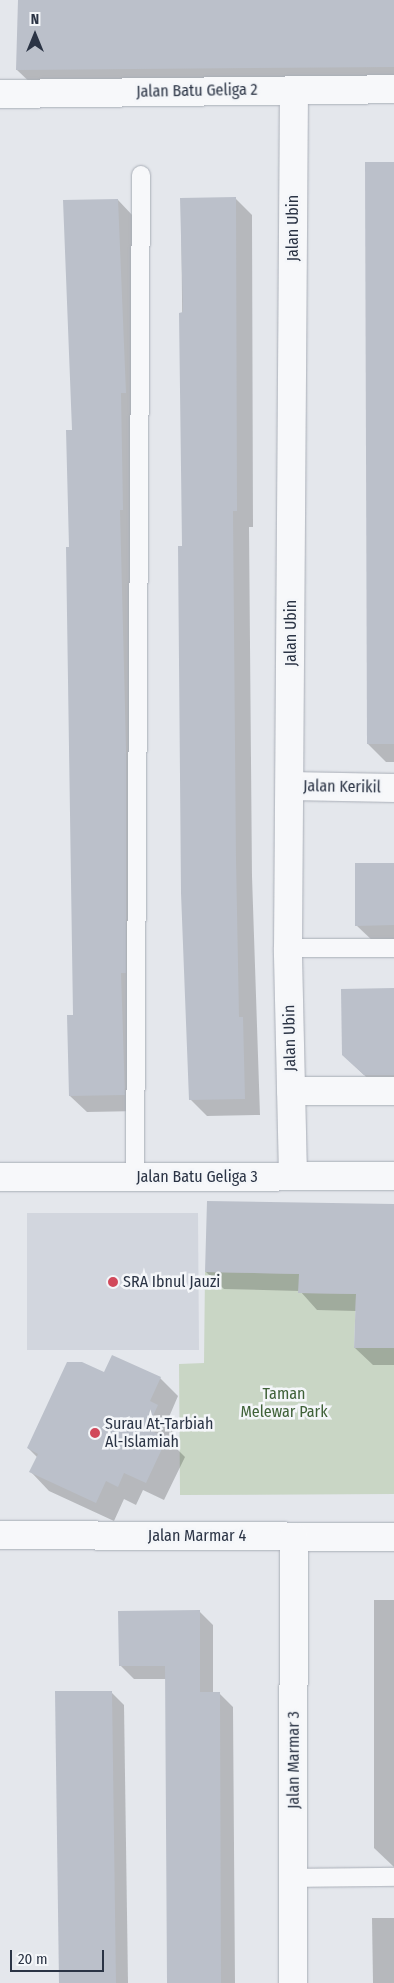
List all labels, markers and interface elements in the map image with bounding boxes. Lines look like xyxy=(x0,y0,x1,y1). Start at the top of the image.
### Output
north arrow xyxy=(10,10,60,60)
text: N xyxy=(31,11,39,28)
street label: Jalan Batu Geliga 2 xyxy=(136,80,258,102)
street label: Jalan Ubin xyxy=(283,195,303,261)
street label: Jalan Ubin xyxy=(281,600,301,666)
street label: Jalan Kerikil xyxy=(303,777,381,797)
street label: Jalan Ubin xyxy=(280,1005,300,1071)
street label: Jalan Batu Geliga 3 xyxy=(136,1167,258,1187)
place label: SRA Ibnul Jauzi xyxy=(123,1272,220,1292)
marker: SRA Ibnul Jauzi xyxy=(107,1276,119,1288)
park label: Taman Melewar Park xyxy=(240,1384,328,1422)
place label: Surau At-Tarbiah Al-Islamiah xyxy=(105,1414,213,1452)
marker: Surau At-Tarbiah Al-Islamiah xyxy=(89,1427,101,1439)
street label: Jalan Marmar 4 xyxy=(148,1526,246,1546)
street label: Jalan Marmar 3 xyxy=(284,1711,304,1809)
scale bar xyxy=(12,1940,106,1972)
text: 20 m xyxy=(18,1950,48,1968)

